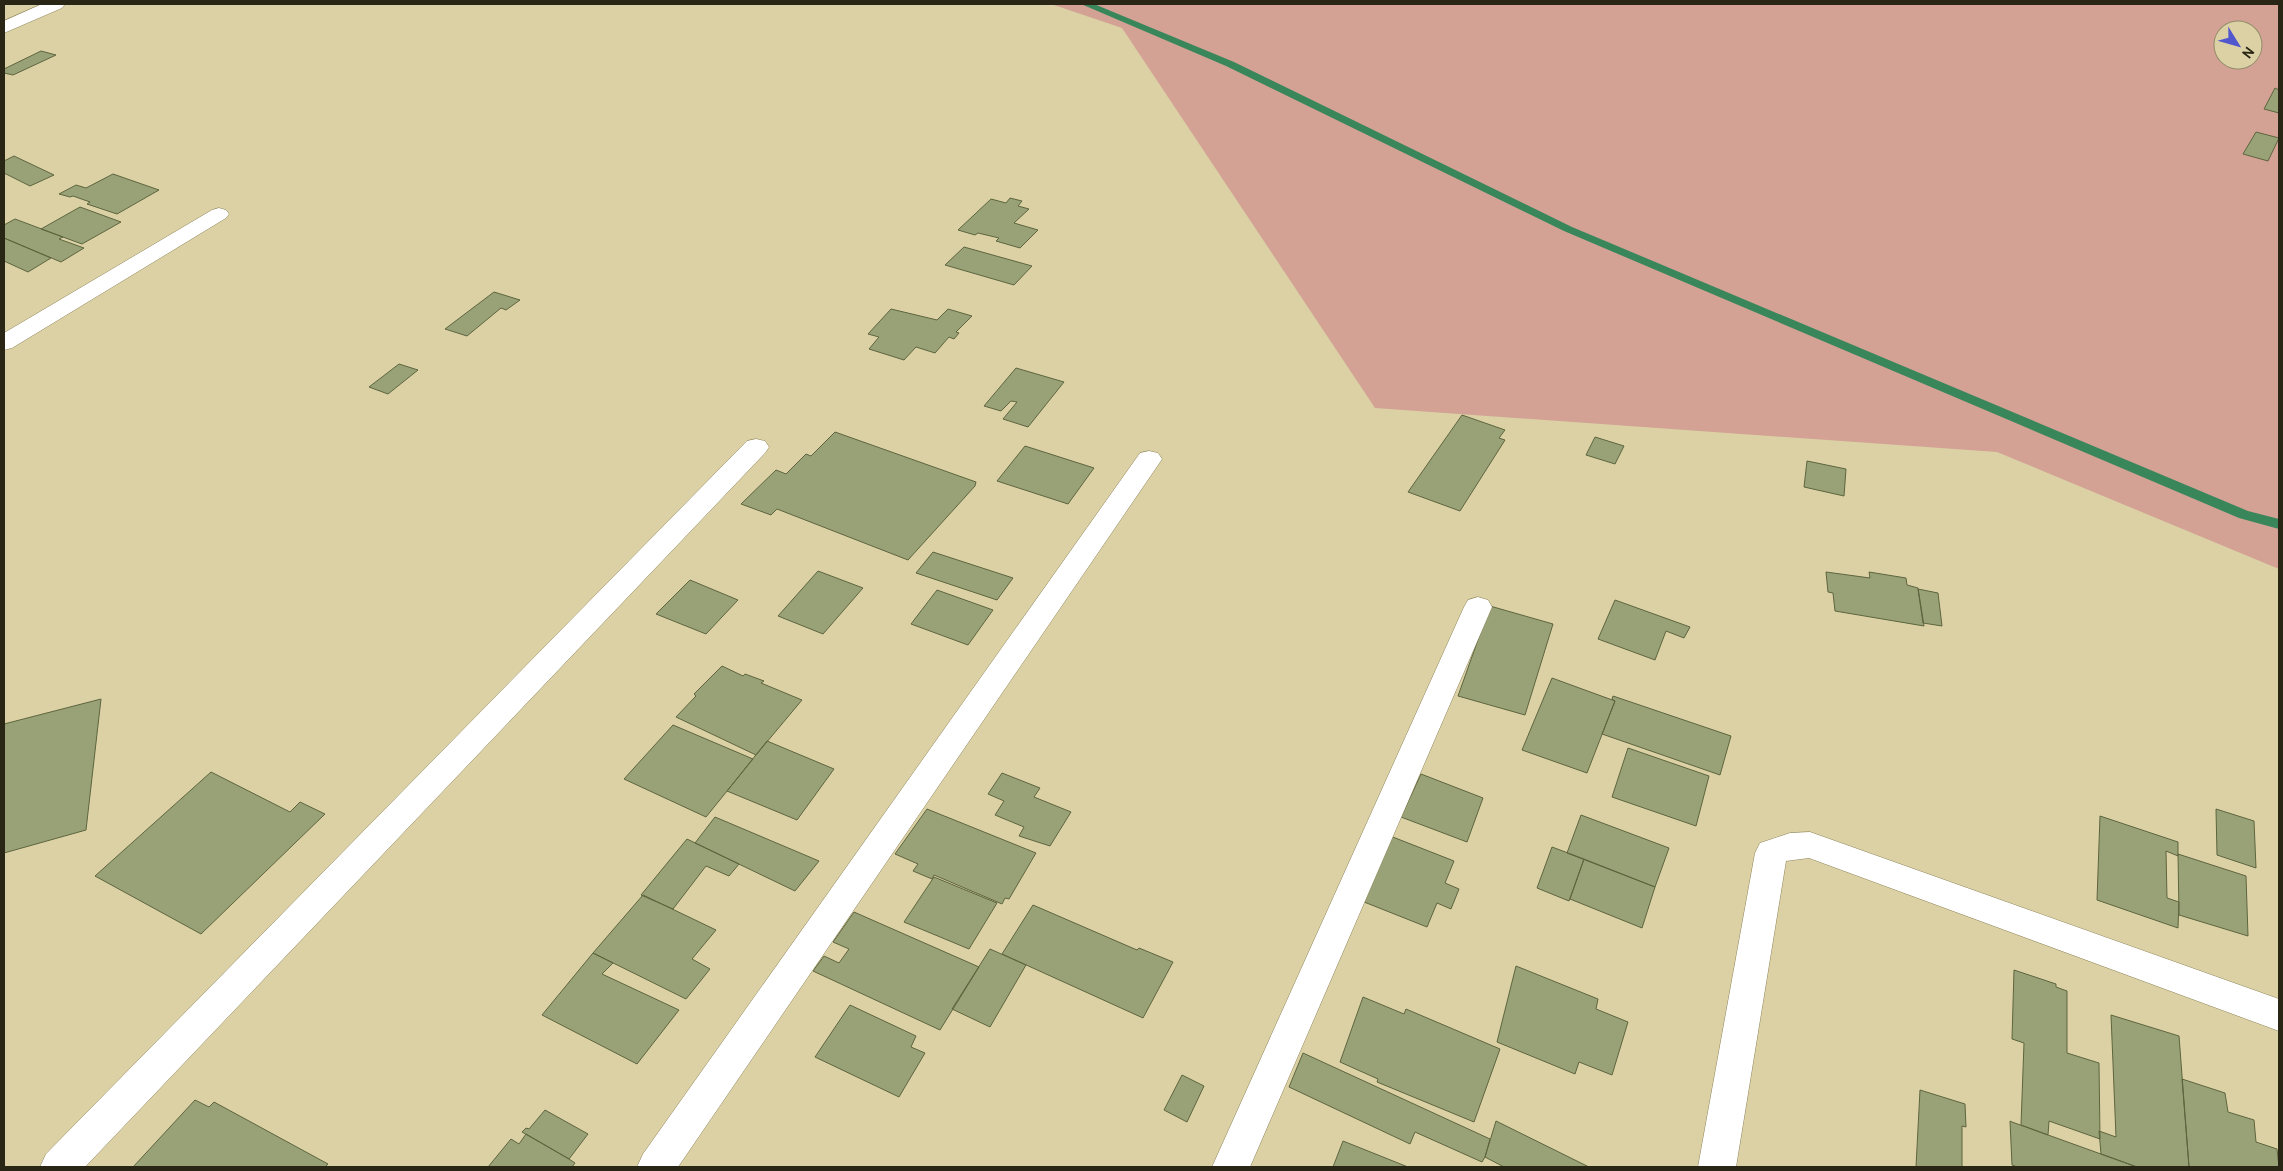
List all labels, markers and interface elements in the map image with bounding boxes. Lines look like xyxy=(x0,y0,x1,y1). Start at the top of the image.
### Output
north arrow xyxy=(2213,20,2263,70)
text: N xyxy=(2238,43,2259,62)

